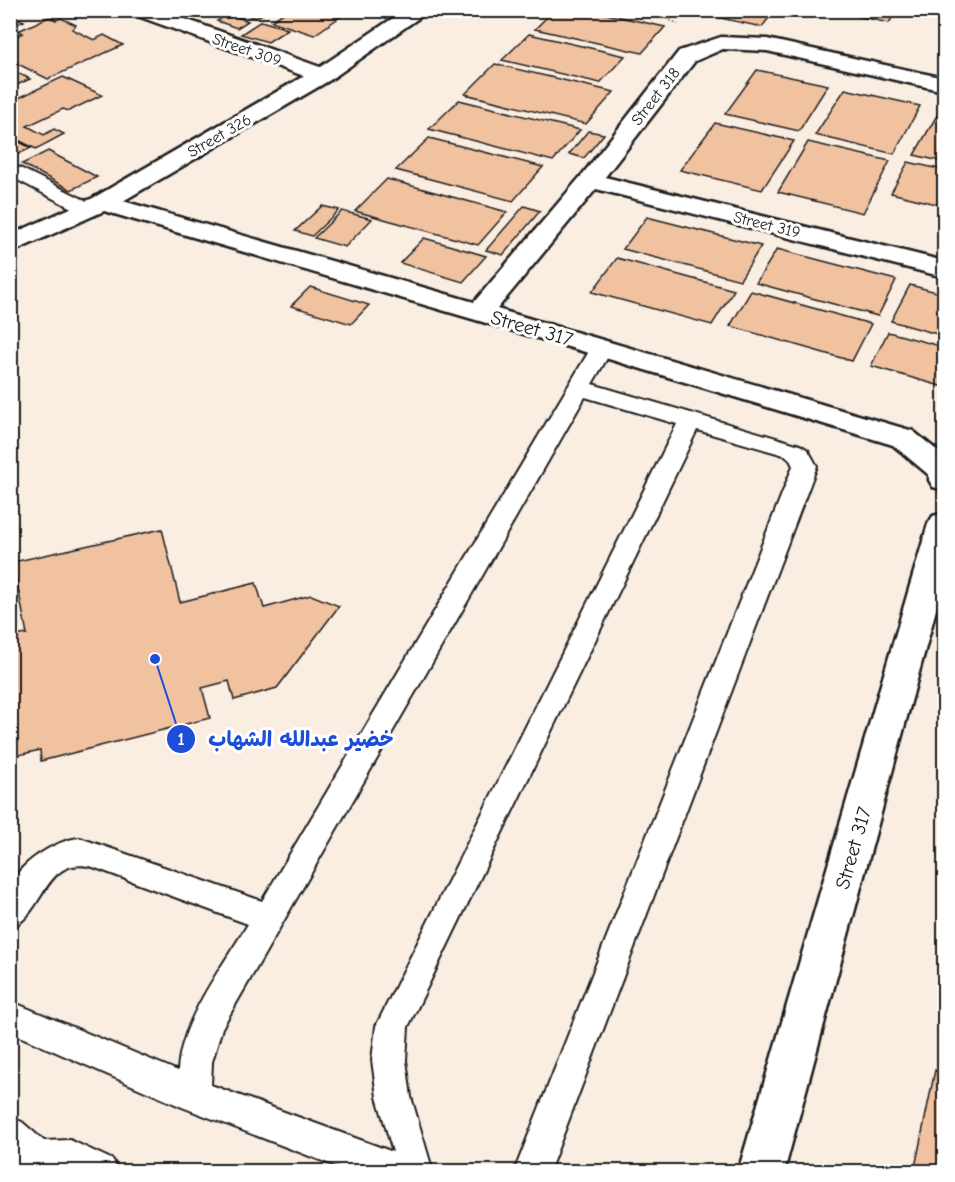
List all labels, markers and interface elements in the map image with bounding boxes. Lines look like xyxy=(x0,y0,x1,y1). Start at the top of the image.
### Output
street label: Street 309 xyxy=(210,30,284,70)
street label: Street 318 xyxy=(628,64,684,129)
street label: Street 326 xyxy=(184,110,255,161)
street label: Street 319 xyxy=(731,208,802,242)
street label: Street 317 xyxy=(488,306,576,351)
callout: خضير عبدالله الشهاب xyxy=(166,719,405,758)
text: خضير عبدالله الشهاب xyxy=(208,727,394,752)
text: 1 xyxy=(177,729,185,750)
street label: Street 317 xyxy=(831,804,876,892)

